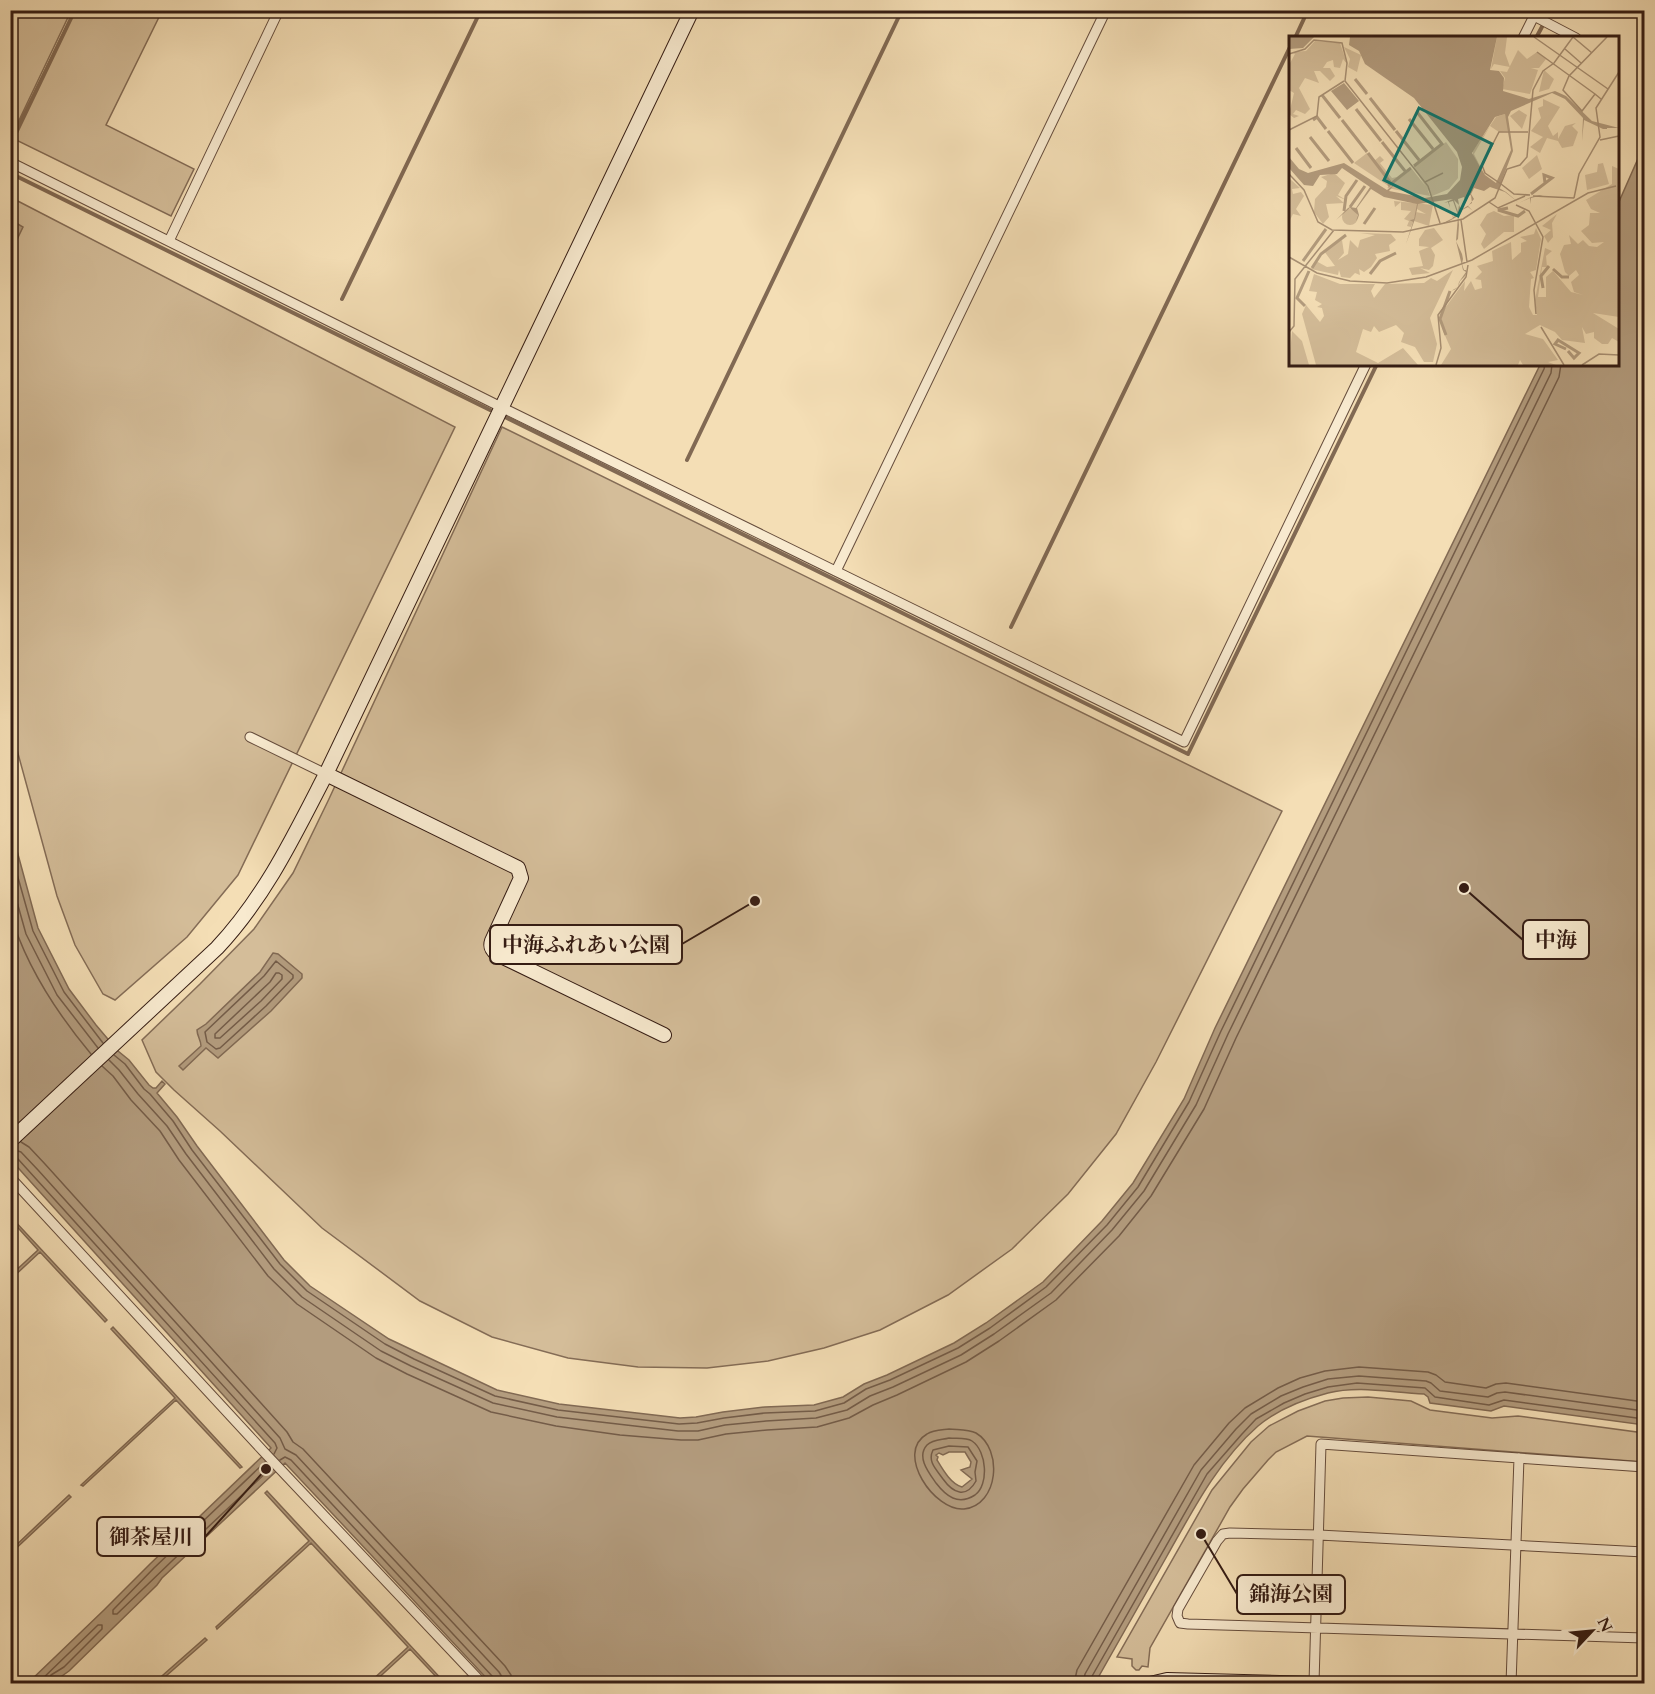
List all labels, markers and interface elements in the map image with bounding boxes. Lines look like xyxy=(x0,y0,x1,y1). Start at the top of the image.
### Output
inset map xyxy=(1289,36,1619,366)
callout: 中海 xyxy=(1523,920,1589,959)
callout: 中海ふれあい公園 xyxy=(490,925,682,964)
text: 中海 xyxy=(1535,926,1577,955)
text: 中海ふれあい公園 xyxy=(502,931,670,960)
callout: 御茶屋川 xyxy=(97,1517,205,1556)
text: 御茶屋川 xyxy=(109,1523,193,1552)
callout: 錦海公園 xyxy=(1237,1575,1345,1614)
text: 錦海公園 xyxy=(1249,1580,1333,1609)
north arrow xyxy=(1562,1601,1622,1661)
text: N xyxy=(1592,1614,1618,1636)

